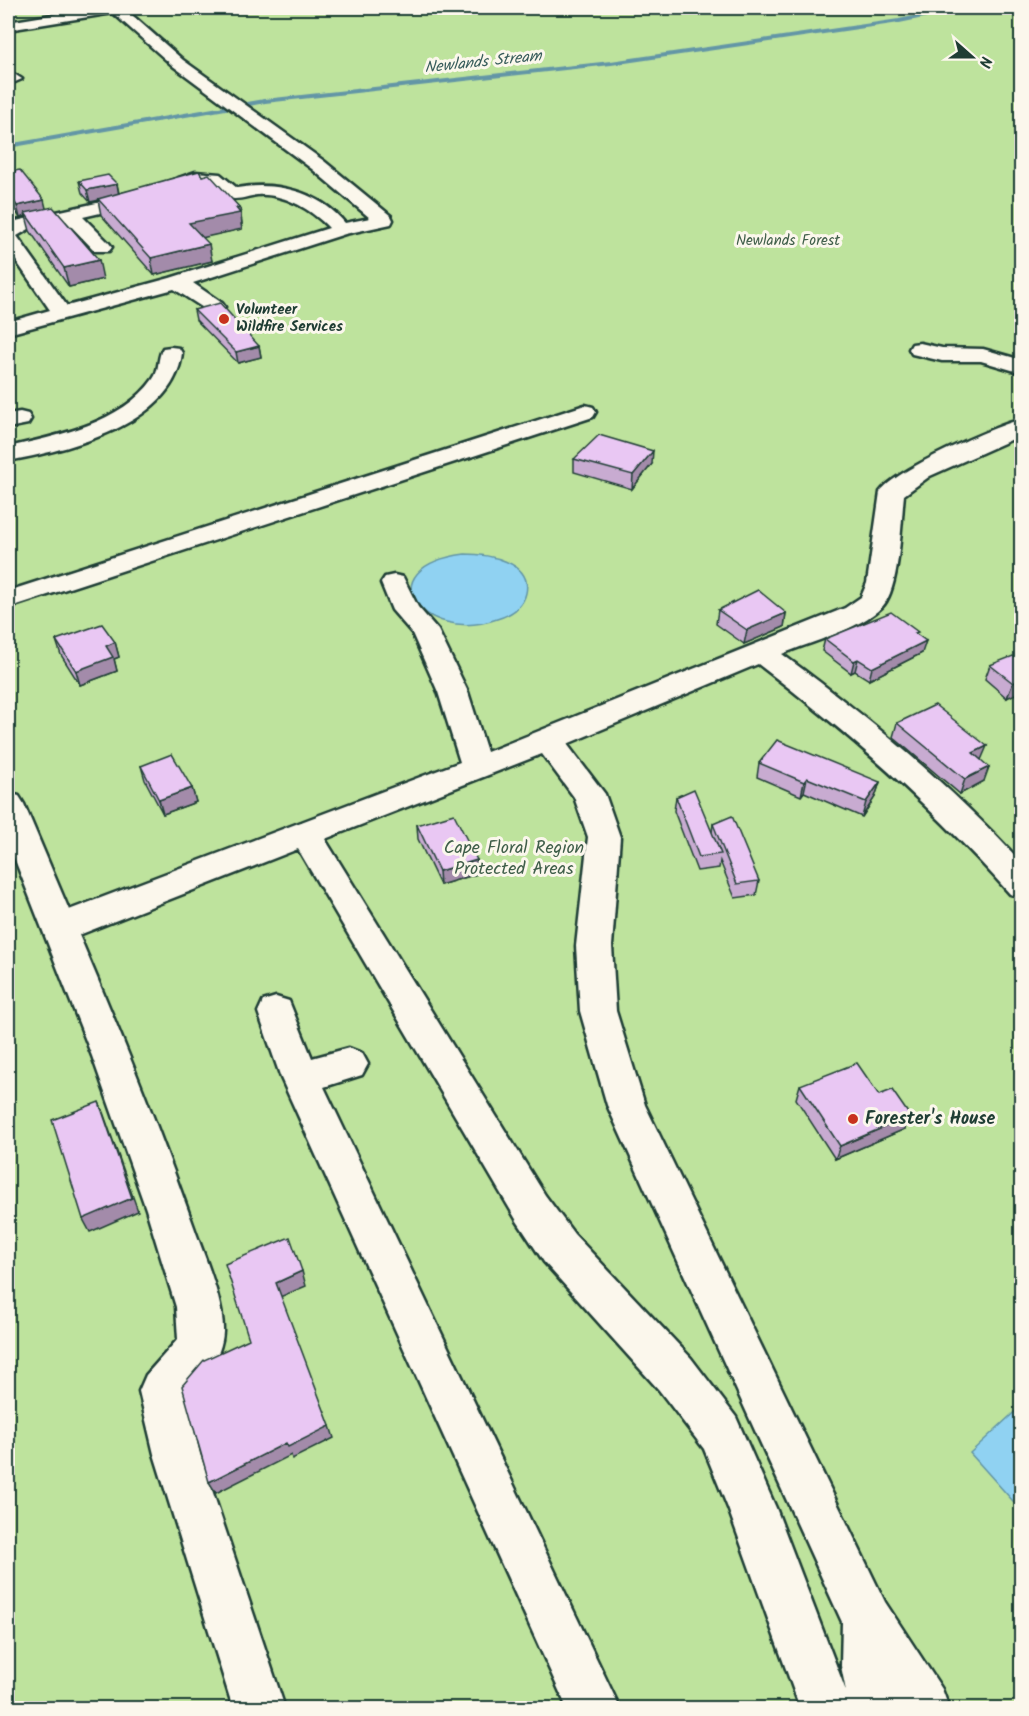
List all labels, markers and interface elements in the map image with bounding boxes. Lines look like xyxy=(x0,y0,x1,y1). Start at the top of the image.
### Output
north arrow xyxy=(942,27,1002,87)
water label: Newlands Stream xyxy=(423,43,544,81)
text: N xyxy=(971,53,998,71)
park label: Newlands Forest xyxy=(736,229,840,253)
place label: Volunteer Wildfire Services xyxy=(236,298,343,339)
marker: Volunteer Wildfire Services xyxy=(217,312,231,326)
park label: Cape Floral Region Protected Areas xyxy=(444,834,584,884)
place label: Forester's House xyxy=(865,1105,995,1134)
marker: Forester's House xyxy=(846,1112,860,1126)

